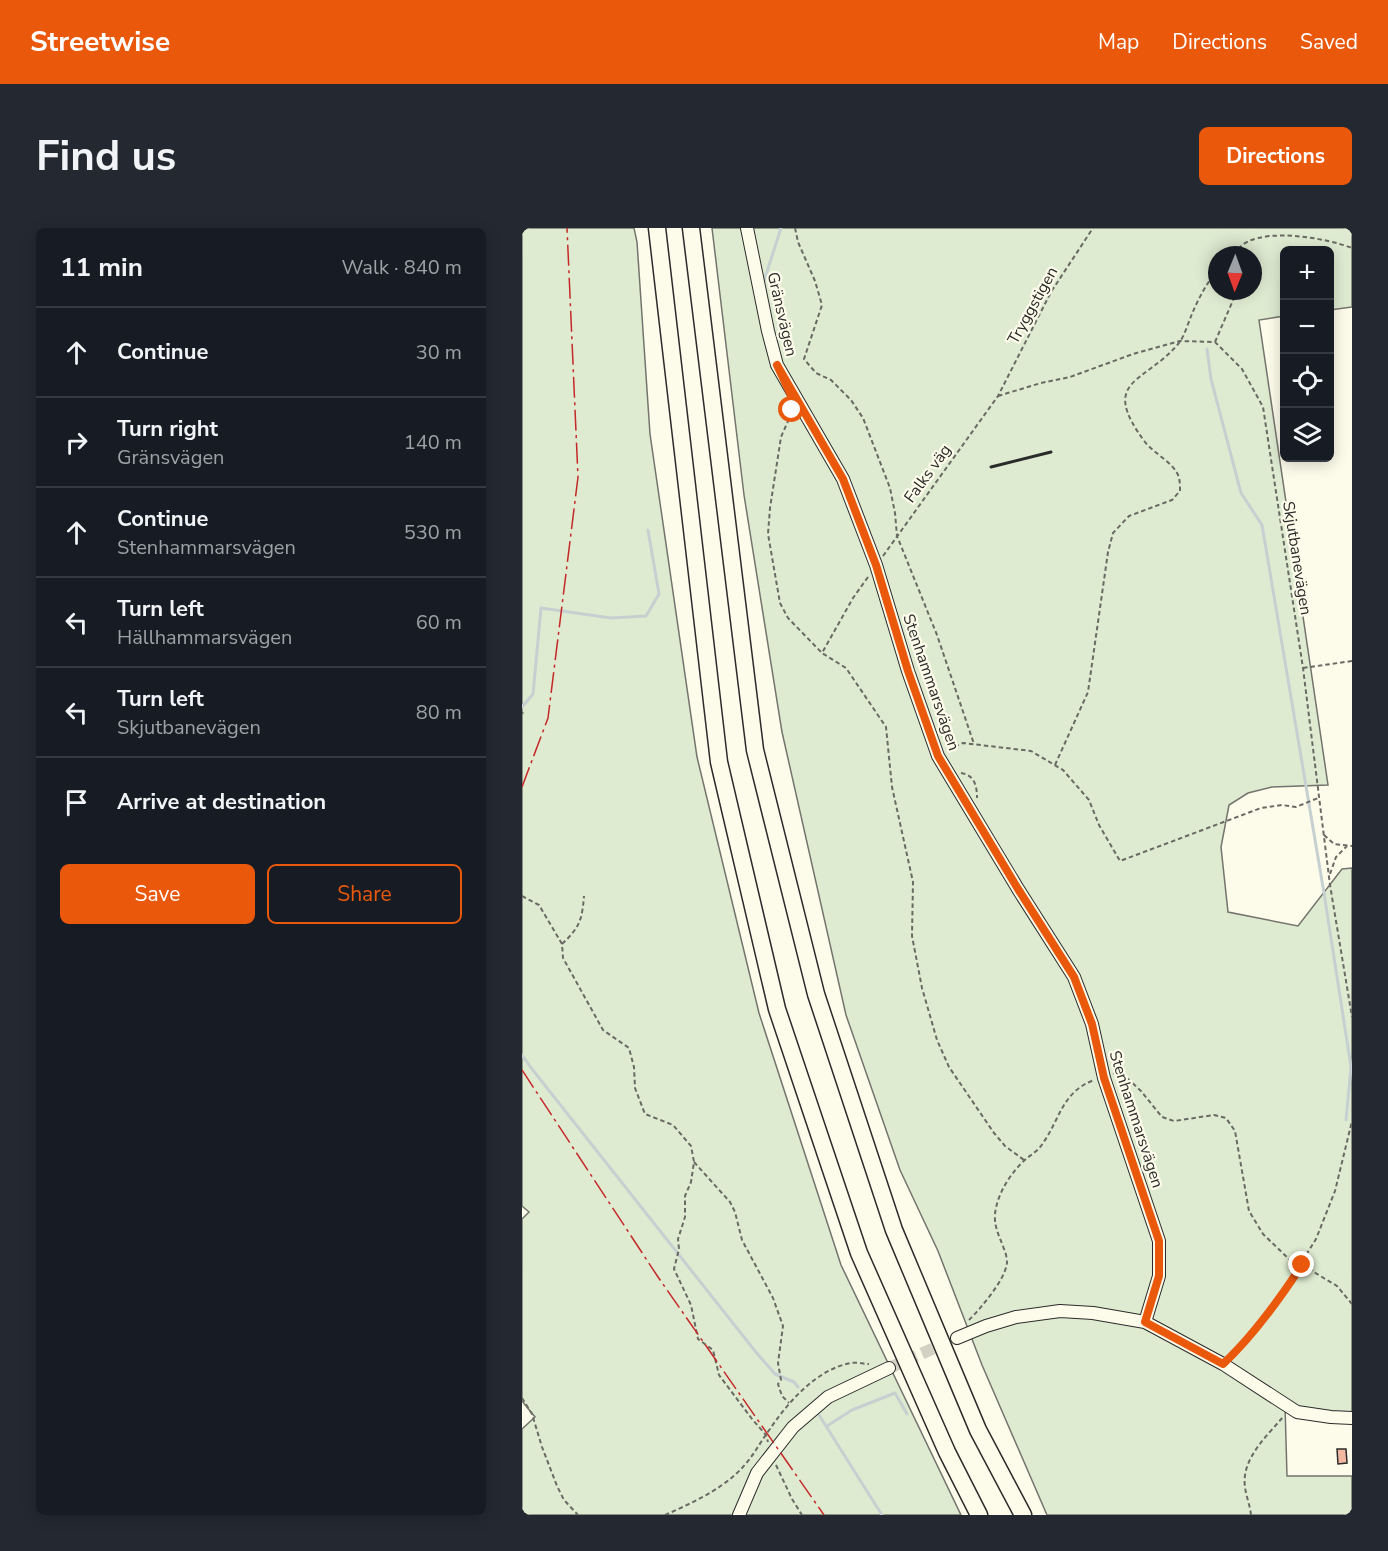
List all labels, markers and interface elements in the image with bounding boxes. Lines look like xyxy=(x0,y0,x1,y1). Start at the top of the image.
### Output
text: Streetwise xyxy=(30,23,170,61)
text: Map xyxy=(1098,28,1139,56)
text: Directions xyxy=(1172,28,1267,56)
text: Saved xyxy=(1300,28,1358,56)
button: Directions xyxy=(1199,127,1352,185)
text: Find us xyxy=(36,128,176,185)
north arrow xyxy=(1208,246,1262,300)
map controls xyxy=(1280,246,1334,462)
button: + xyxy=(1280,246,1334,300)
text: 11 min xyxy=(60,250,143,285)
text: Walk · 840 m xyxy=(342,254,462,281)
street label: Tryggstigen xyxy=(1003,263,1063,348)
street label: Gränsvägen xyxy=(762,270,802,359)
button: − xyxy=(1280,300,1334,354)
icon: ahead xyxy=(60,336,93,369)
text: Continue xyxy=(117,337,208,367)
text: 30 m xyxy=(416,339,462,366)
button: locate xyxy=(1280,354,1334,408)
route start xyxy=(778,396,804,422)
button: layers xyxy=(1280,408,1334,462)
text: Turn right xyxy=(117,414,218,444)
icon: right xyxy=(60,426,93,459)
text: 140 m xyxy=(404,429,462,456)
street label: Falks väg xyxy=(899,440,956,507)
text: Gränsvägen xyxy=(117,444,224,471)
street label: Skjutbanevägen xyxy=(1277,500,1317,617)
text: Continue xyxy=(117,504,208,534)
icon: ahead xyxy=(60,516,93,549)
text: 530 m xyxy=(404,519,462,546)
text: Stenhammarsvägen xyxy=(117,534,296,561)
text: Turn left xyxy=(117,594,204,624)
icon: left xyxy=(60,606,93,639)
text: 60 m xyxy=(416,609,462,636)
street label: Stenhammarsvägen xyxy=(897,611,965,754)
text: Hällhammarsvägen xyxy=(117,624,292,651)
text: Turn left xyxy=(117,684,204,714)
icon: left xyxy=(60,696,93,729)
text: 80 m xyxy=(416,699,462,726)
text: Skjutbanevägen xyxy=(117,714,261,741)
icon: arrive xyxy=(60,786,93,819)
text: Arrive at destination xyxy=(117,787,326,817)
button: Save xyxy=(60,864,255,924)
button: Share xyxy=(267,864,462,924)
street label: Stenhammarsvägen xyxy=(1103,1048,1169,1191)
route end xyxy=(1288,1251,1314,1277)

